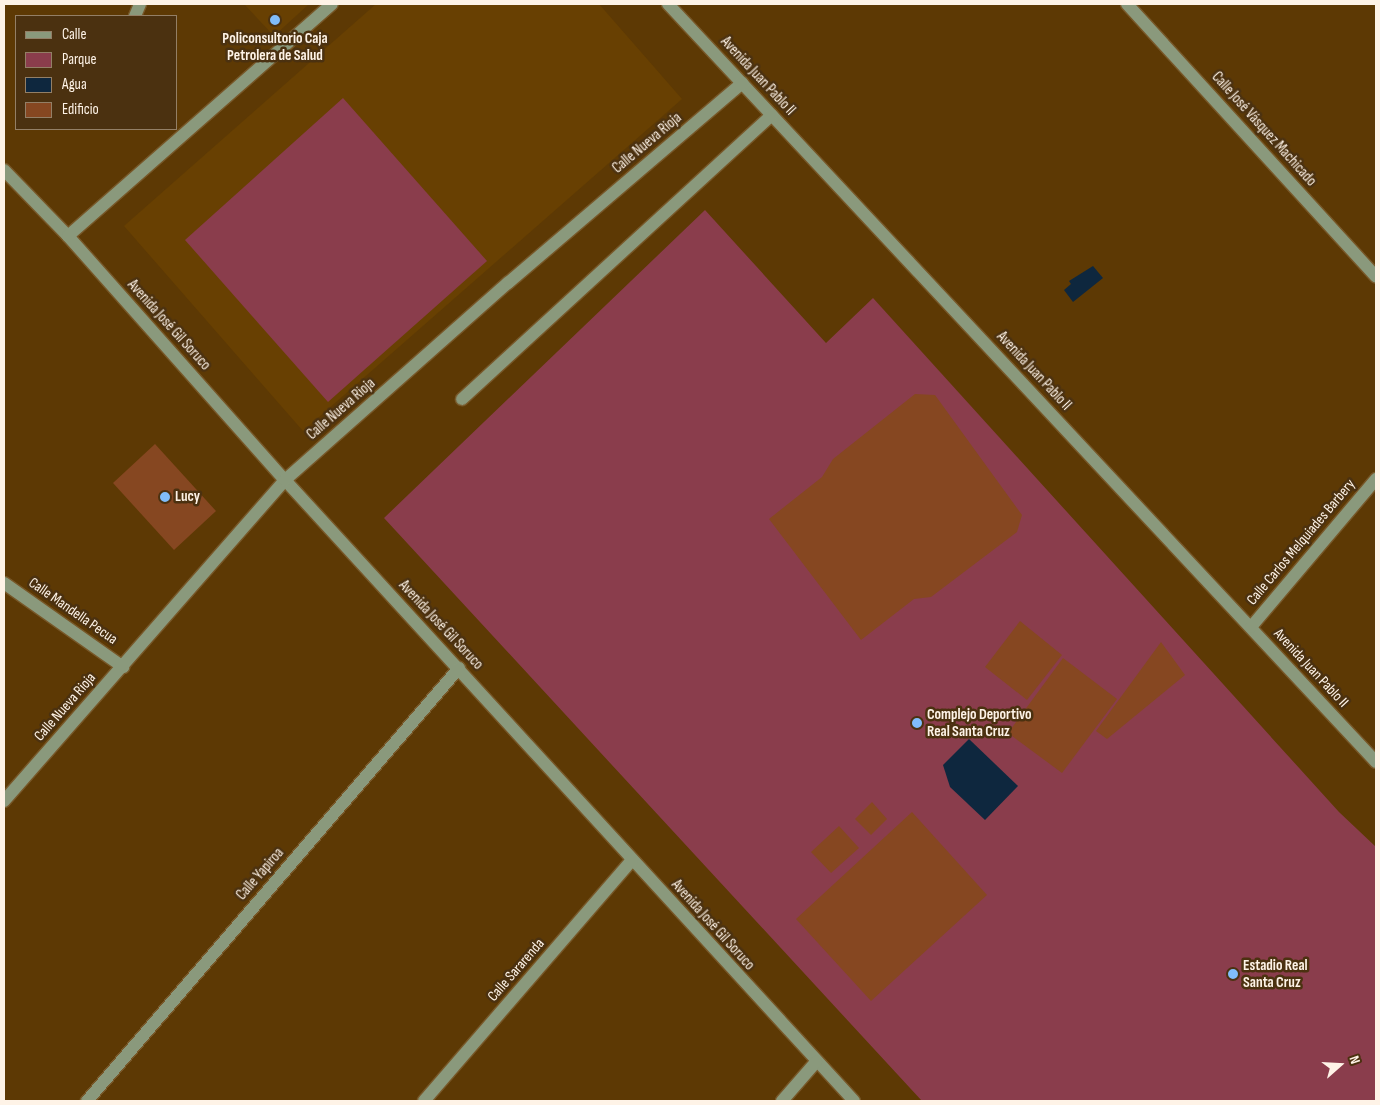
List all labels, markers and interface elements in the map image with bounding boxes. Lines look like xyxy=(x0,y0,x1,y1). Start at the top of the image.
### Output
marker: Policonsultorio Caja Petrolera de Salud xyxy=(268,13,282,27)
legend xyxy=(15,15,178,130)
text: Calle xyxy=(62,25,86,44)
place label: Policonsultorio Caja Petrolera de Salud xyxy=(222,29,328,64)
street label: Avenida Juan Pablo II xyxy=(717,33,799,119)
text: Parque xyxy=(62,50,97,69)
street label: Calle José Vásquez Machicado xyxy=(1208,68,1320,190)
text: Agua xyxy=(62,75,87,94)
text: Edificio xyxy=(62,100,99,119)
street label: Calle Nueva Rioja xyxy=(609,109,685,177)
street label: Avenida José Gil Soruco xyxy=(124,276,214,374)
street label: Avenida Juan Pablo II xyxy=(993,328,1075,414)
street label: Calle Nueva Rioja xyxy=(303,374,379,444)
street label: Calle Carlos Melquiades Barbery xyxy=(1243,475,1359,609)
place label: Lucy xyxy=(175,488,200,506)
marker: Lucy xyxy=(159,491,171,503)
street label: Calle Mandella Pecua xyxy=(25,574,121,648)
street label: Avenida José Gil Soruco xyxy=(395,577,487,673)
street label: Avenida Juan Pablo II xyxy=(1270,625,1352,711)
street label: Calle Nueva Rioja xyxy=(30,669,100,745)
place label: Complejo Deportivo Real Santa Cruz xyxy=(927,705,1032,740)
marker: Complejo Deportivo Real Santa Cruz xyxy=(911,717,923,729)
street label: Calle Yapiroa xyxy=(232,844,288,904)
street label: Avenida José Gil Soruco xyxy=(668,876,758,974)
street label: Calle Sararenda xyxy=(484,935,548,1005)
place label: Estadio Real Santa Cruz xyxy=(1243,956,1308,991)
marker: Estadio Real Santa Cruz xyxy=(1227,968,1239,980)
north arrow xyxy=(1315,1040,1365,1090)
text: N xyxy=(1345,1054,1364,1066)

